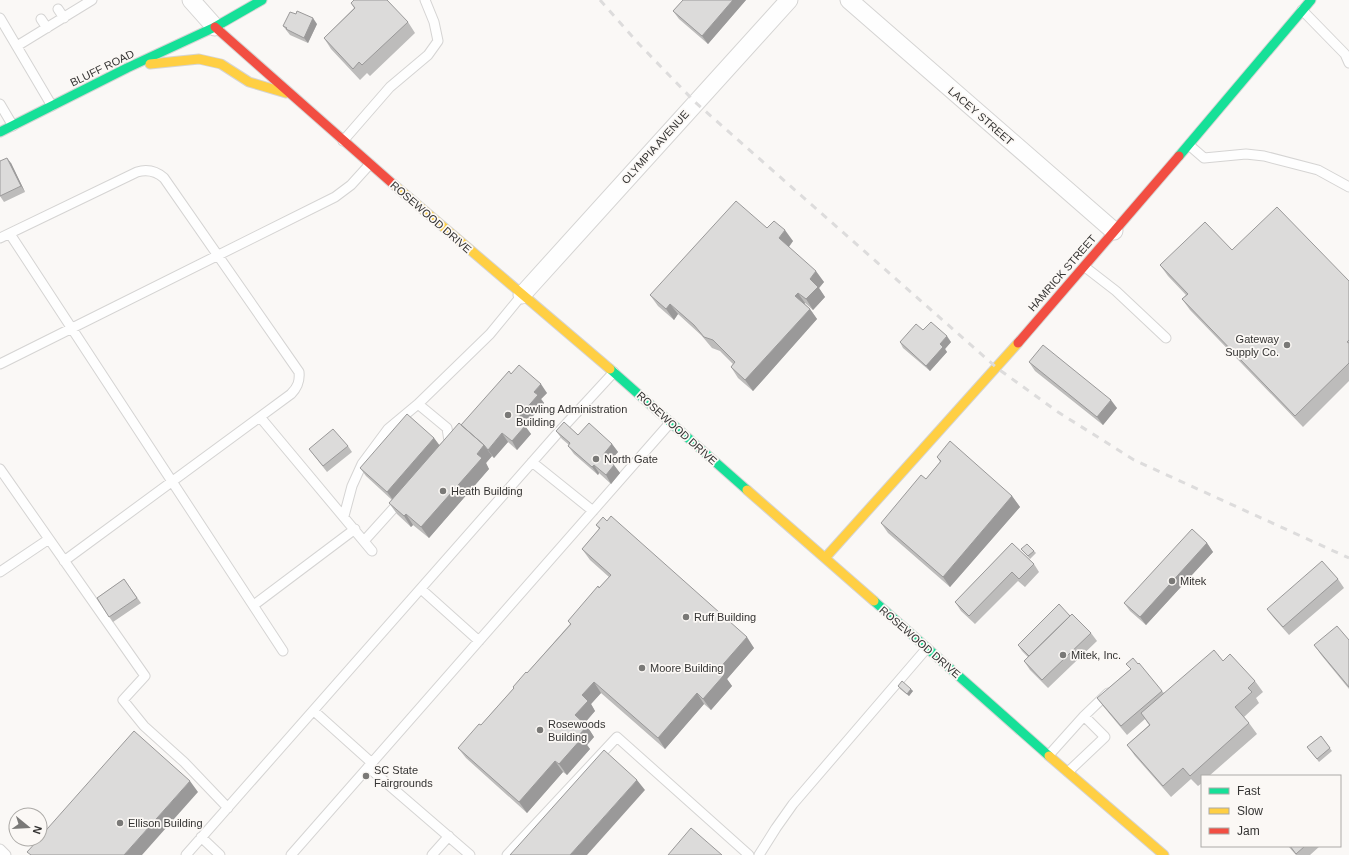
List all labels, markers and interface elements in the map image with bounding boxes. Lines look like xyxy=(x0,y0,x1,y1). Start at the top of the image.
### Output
street label: BLUFF ROAD xyxy=(68,47,136,89)
street label: LACEY STREET xyxy=(946,84,1016,148)
street label: OLYMPIA AVENUE xyxy=(619,108,691,186)
street label: ROSEWOOD DRIVE xyxy=(388,179,474,255)
street label: HAMRICK STREET xyxy=(1026,232,1099,314)
place label: Gateway Supply Co. xyxy=(1225,333,1279,358)
marker: Gateway Supply Co. xyxy=(1282,340,1292,350)
street label: ROSEWOOD DRIVE xyxy=(635,389,719,467)
place label: Dowling Administration Building xyxy=(516,403,627,428)
marker: Dowling Administration Building xyxy=(503,410,513,420)
place label: North Gate xyxy=(604,453,658,465)
marker: North Gate xyxy=(591,454,601,464)
place label: Heath Building xyxy=(451,485,523,497)
marker: Heath Building xyxy=(438,486,448,496)
place label: Mitek xyxy=(1180,575,1207,587)
marker: Mitek xyxy=(1167,576,1177,586)
street label: ROSEWOOD DRIVE xyxy=(877,604,963,680)
place label: Ruff Building xyxy=(694,611,756,623)
marker: Ruff Building xyxy=(681,612,691,622)
place label: Mitek, Inc. xyxy=(1071,649,1121,661)
marker: Mitek, Inc. xyxy=(1058,650,1068,660)
place label: Moore Building xyxy=(650,662,723,674)
marker: Moore Building xyxy=(637,663,647,673)
place label: Rosewoods Building xyxy=(548,718,606,743)
marker: Rosewoods Building xyxy=(535,725,545,735)
place label: SC State Fairgrounds xyxy=(374,764,433,789)
marker: SC State Fairgrounds xyxy=(361,771,371,781)
legend xyxy=(1201,775,1341,847)
text: Fast xyxy=(1237,784,1261,798)
text: Slow xyxy=(1237,804,1263,818)
north arrow xyxy=(8,807,48,847)
place label: Ellison Building xyxy=(128,817,203,829)
marker: Ellison Building xyxy=(115,818,125,828)
text: N xyxy=(31,824,44,836)
text: Jam xyxy=(1237,824,1260,838)

